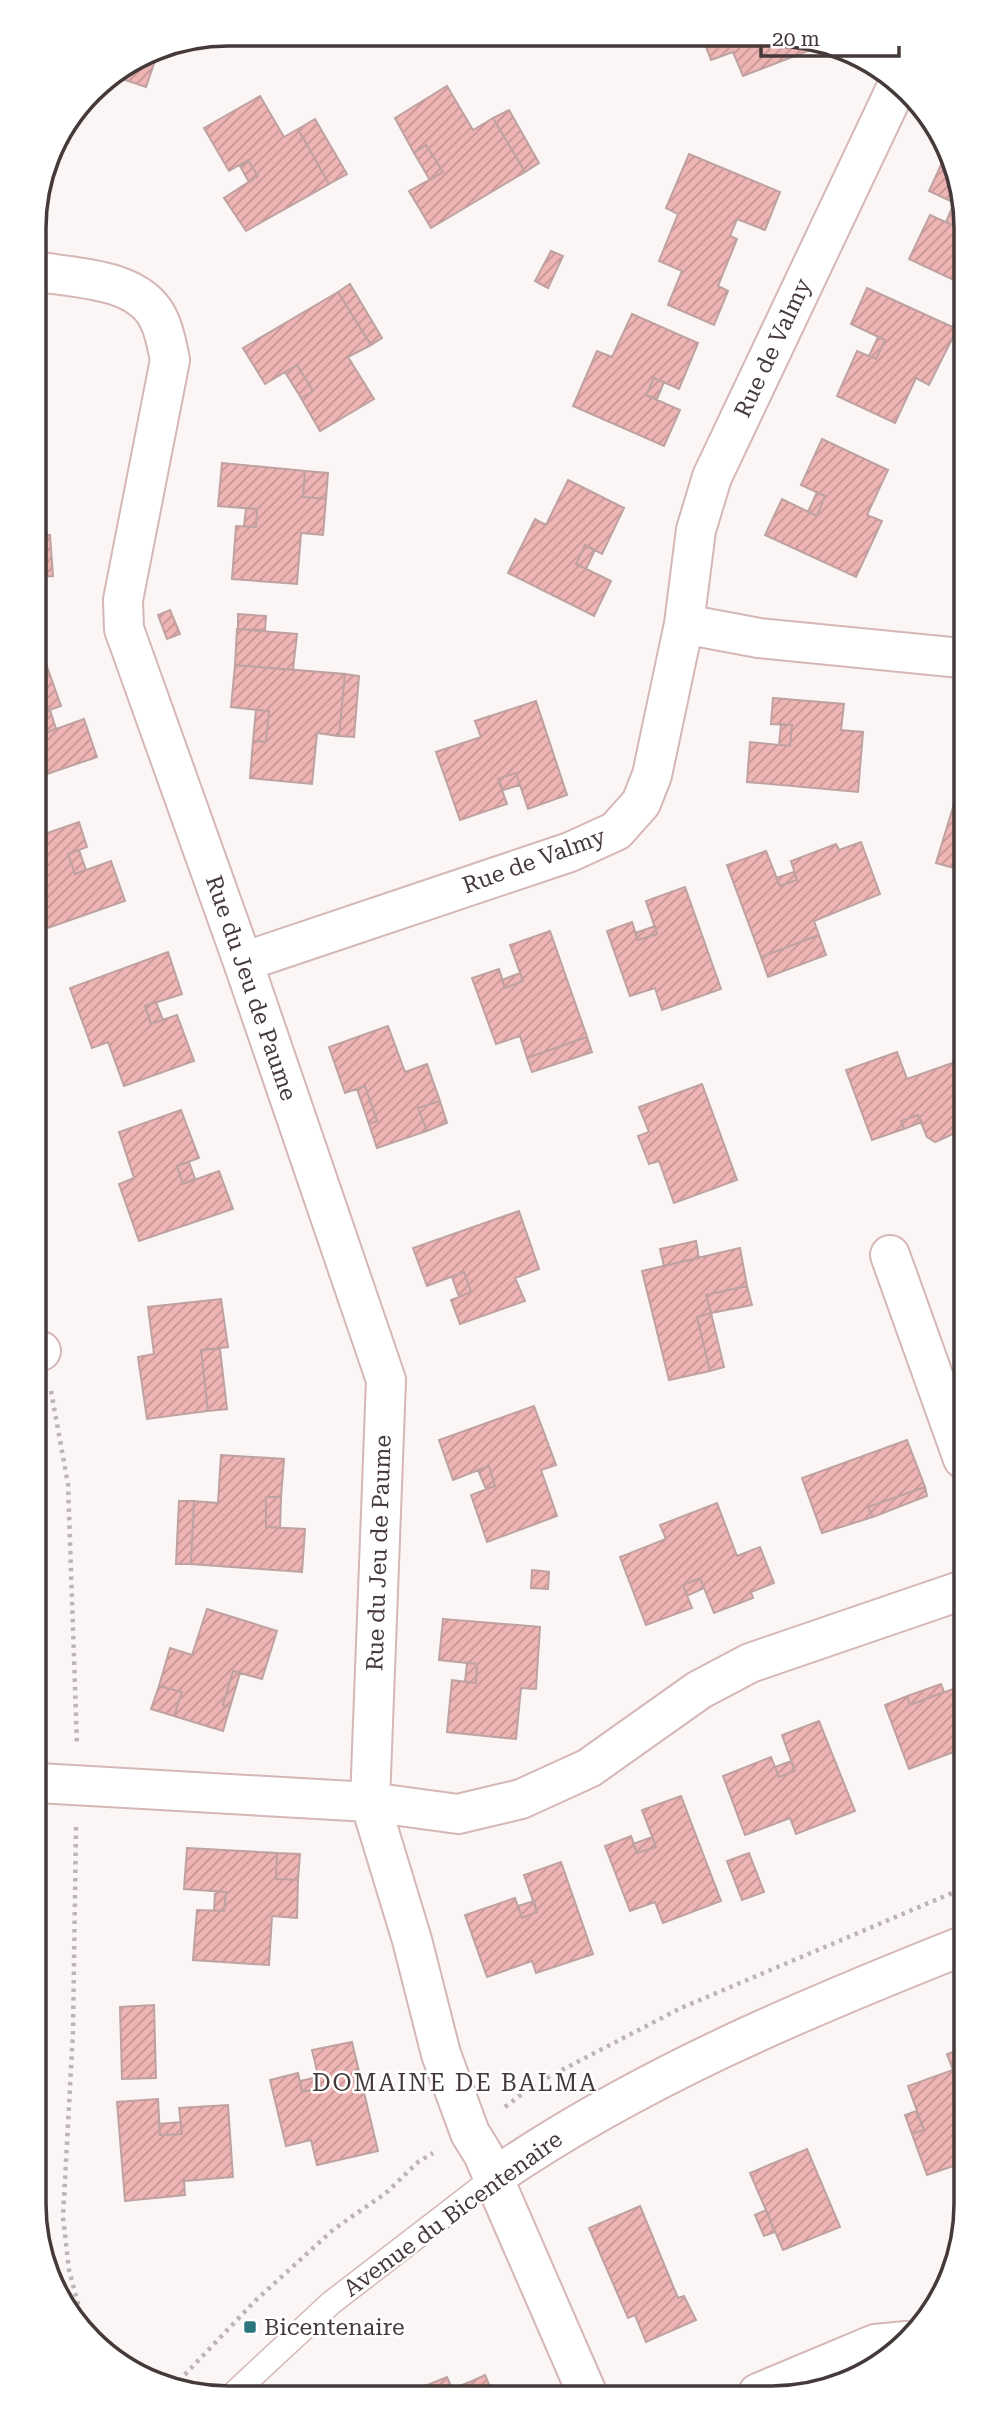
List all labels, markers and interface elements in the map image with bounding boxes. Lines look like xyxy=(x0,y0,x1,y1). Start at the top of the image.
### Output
scale bar xyxy=(761,14,899,58)
text: 20 m xyxy=(772,27,820,51)
street label: Rue de Valmy xyxy=(729,274,817,422)
street label: Rue de Valmy xyxy=(459,823,609,899)
street label: Rue du Jeu de Paume xyxy=(200,872,302,1104)
street label: Rue du Jeu de Paume xyxy=(361,1434,397,1672)
district label: DOMAINE DE BALMA xyxy=(312,2069,598,2097)
street label: Avenue du Bicentenaire xyxy=(338,2126,568,2302)
place label: Bicentenaire xyxy=(264,2314,405,2341)
marker: Bicentenaire xyxy=(242,2319,258,2335)

